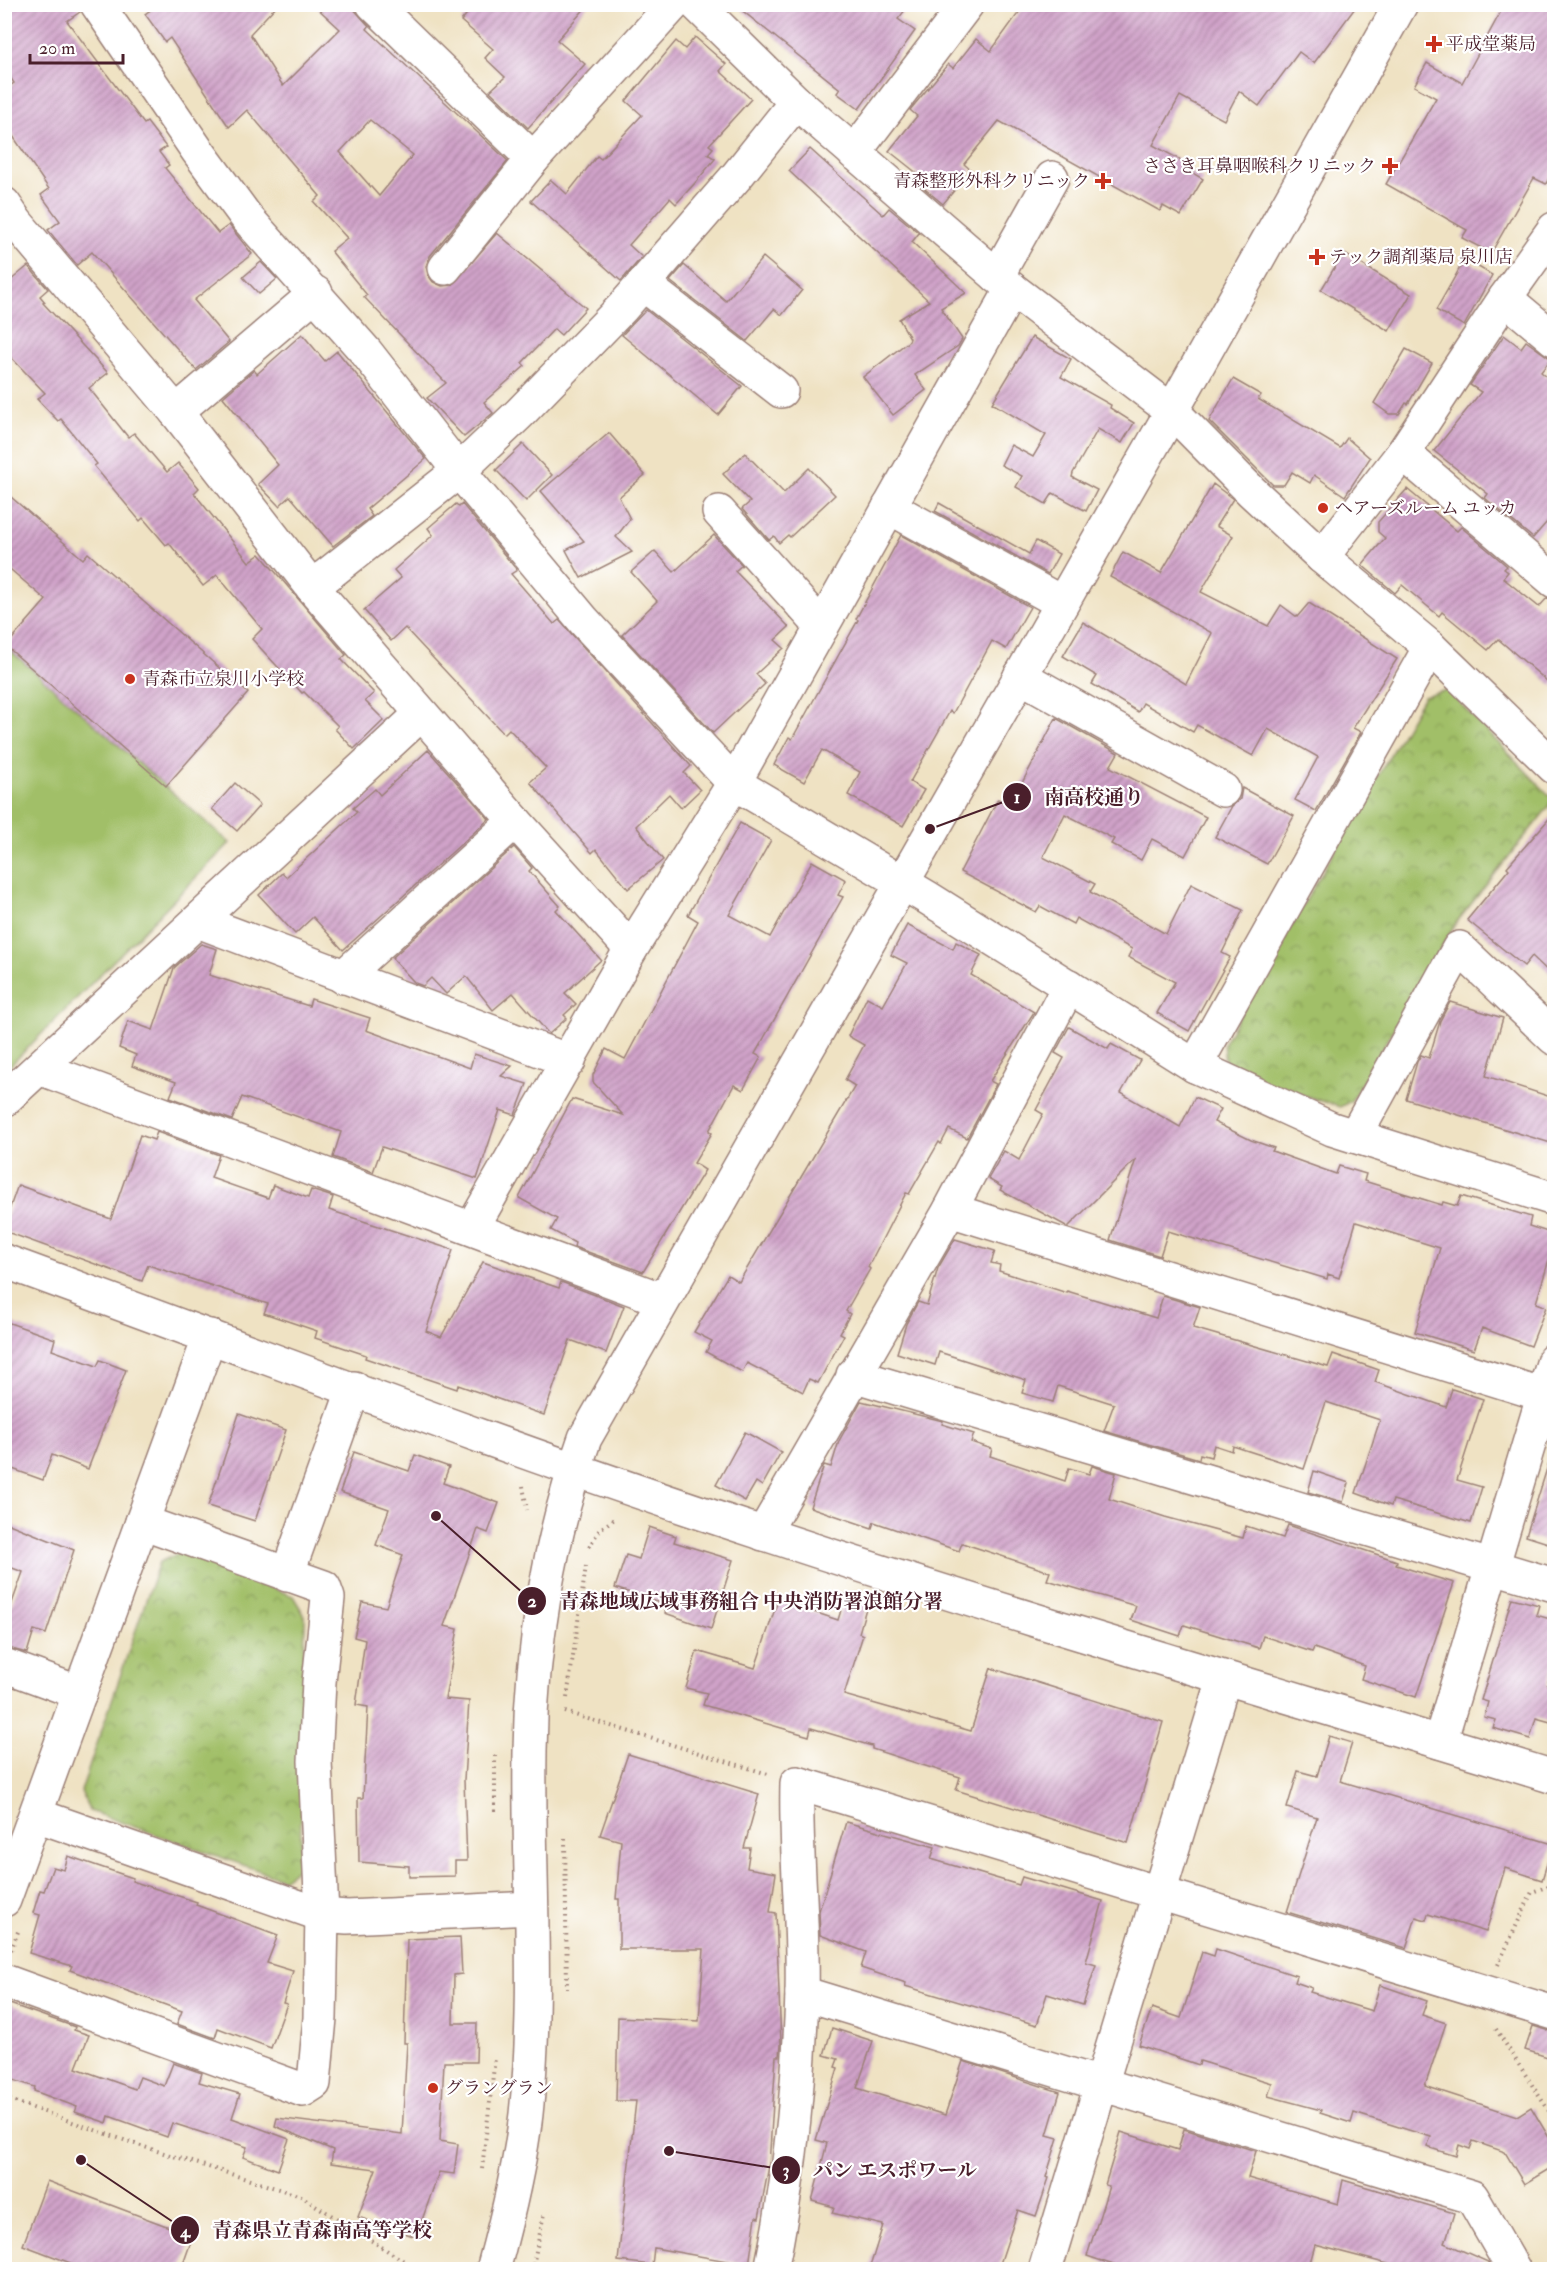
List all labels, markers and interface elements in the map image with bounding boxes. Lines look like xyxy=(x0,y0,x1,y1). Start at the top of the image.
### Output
scale bar xyxy=(30,27,123,65)
place label: 平成堂薬局 xyxy=(1446,33,1536,56)
text: 20 m xyxy=(39,37,75,60)
marker: 平成堂薬局 xyxy=(1427,37,1441,51)
place label: ささき耳鼻咽喉科クリニック xyxy=(1143,155,1376,178)
marker: ささき耳鼻咽喉科クリニック xyxy=(1381,157,1399,175)
place label: 青森整形外科クリニック xyxy=(893,170,1090,193)
marker: 青森整形外科クリニック xyxy=(1094,172,1112,190)
place label: テック調剤薬局 泉川店 xyxy=(1329,246,1513,269)
marker: テック調剤薬局 泉川店 xyxy=(1310,250,1324,264)
place label: ヘアーズルーム ユッカ xyxy=(1335,497,1516,520)
marker: ヘアーズルーム ユッカ xyxy=(1316,501,1330,515)
place label: 青森市立泉川小学校 xyxy=(142,668,304,691)
marker: 青森市立泉川小学校 xyxy=(123,672,137,686)
callout: 南高校通り xyxy=(1002,778,1156,816)
text: 南高校通り xyxy=(1044,785,1144,810)
text: 1 xyxy=(1014,786,1020,809)
callout: 青森地域広域事務組合 中央消防署浪館分署 xyxy=(517,1582,955,1620)
text: 青森地域広域事務組合 中央消防署浪館分署 xyxy=(559,1589,943,1614)
text: 2 xyxy=(527,1590,537,1613)
place label: グラングラン xyxy=(445,2077,553,2100)
marker: グラングラン xyxy=(426,2081,440,2095)
callout: パン エスポワール xyxy=(771,2151,989,2189)
text: パン エスポワール xyxy=(813,2158,977,2183)
text: 3 xyxy=(783,2159,790,2182)
callout: 青森県立青森南高等学校 xyxy=(170,2211,444,2249)
text: 青森県立青森南高等学校 xyxy=(212,2218,432,2243)
text: 4 xyxy=(179,2220,191,2243)

